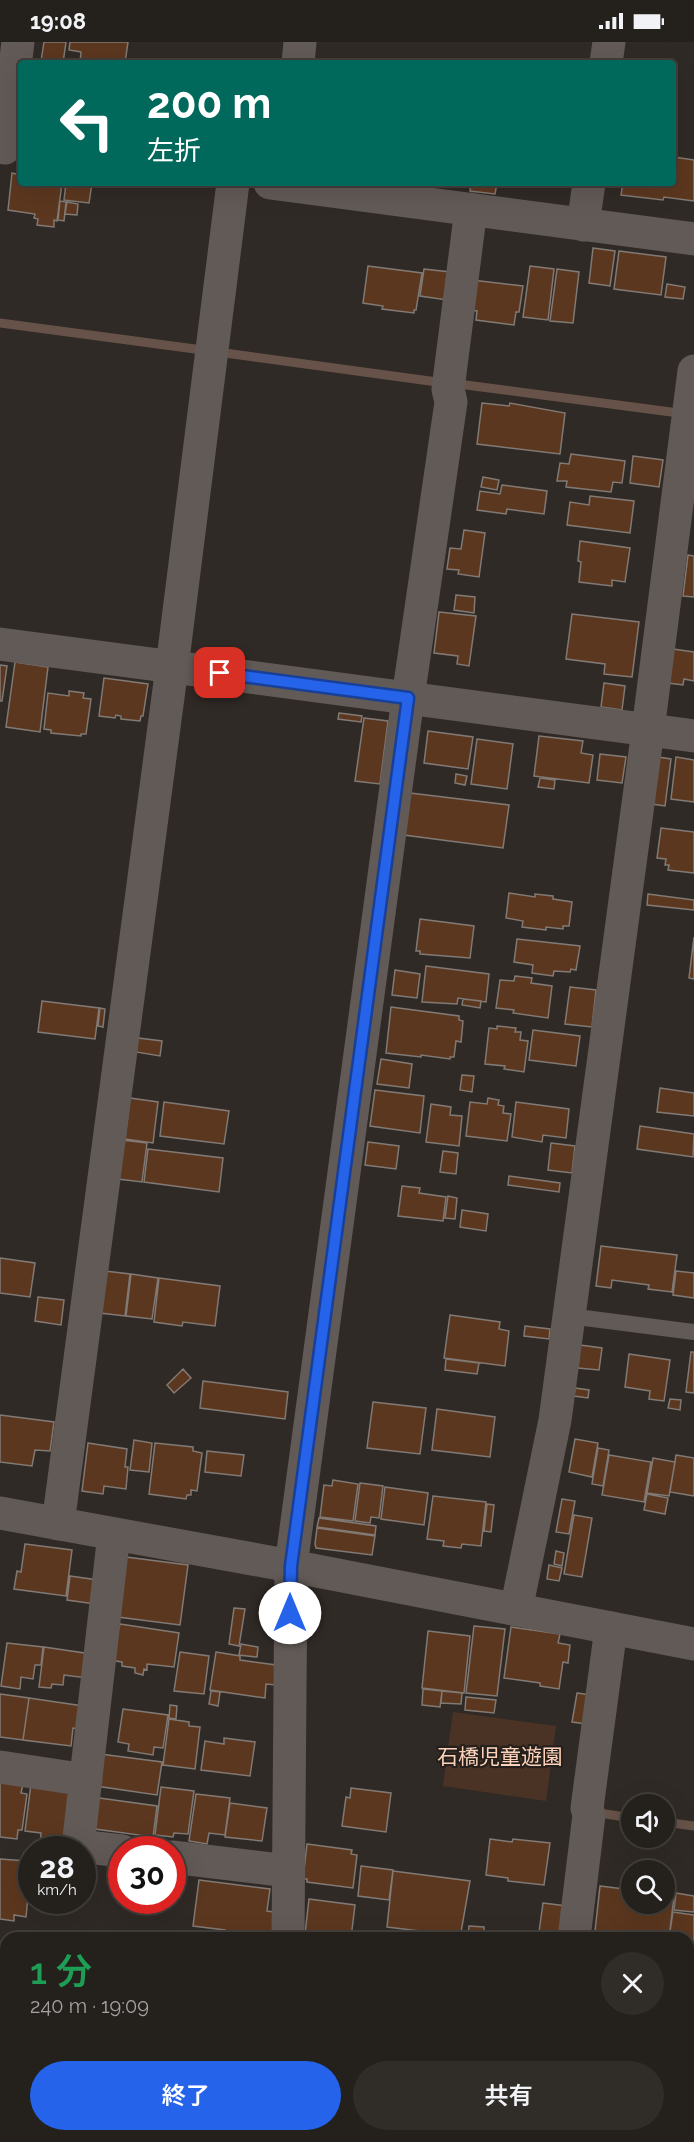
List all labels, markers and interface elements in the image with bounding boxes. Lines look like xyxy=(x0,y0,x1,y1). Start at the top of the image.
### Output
text: 19:08 xyxy=(30,8,86,34)
text: 200 m xyxy=(147,79,271,128)
icon: left xyxy=(48,84,126,162)
text: 左折 xyxy=(147,135,201,166)
pin xyxy=(194,647,245,698)
icon: arrive xyxy=(203,656,236,689)
position arrow xyxy=(258,1581,322,1645)
park label: 石橋児童遊園 xyxy=(437,1744,563,1769)
map controls xyxy=(621,1794,675,1914)
button: sound xyxy=(621,1794,675,1848)
speed limit sign: 30 xyxy=(108,1836,186,1914)
text: 28 xyxy=(39,1850,75,1885)
button: search xyxy=(621,1860,675,1914)
text: km/h xyxy=(37,1881,77,1899)
text: 1 分 xyxy=(30,1950,92,1992)
button: close xyxy=(601,1952,664,2015)
text: 240 m · 19:09 xyxy=(30,1994,149,2018)
button: 終了 xyxy=(30,2061,341,2130)
button: 共有 xyxy=(353,2061,664,2130)

